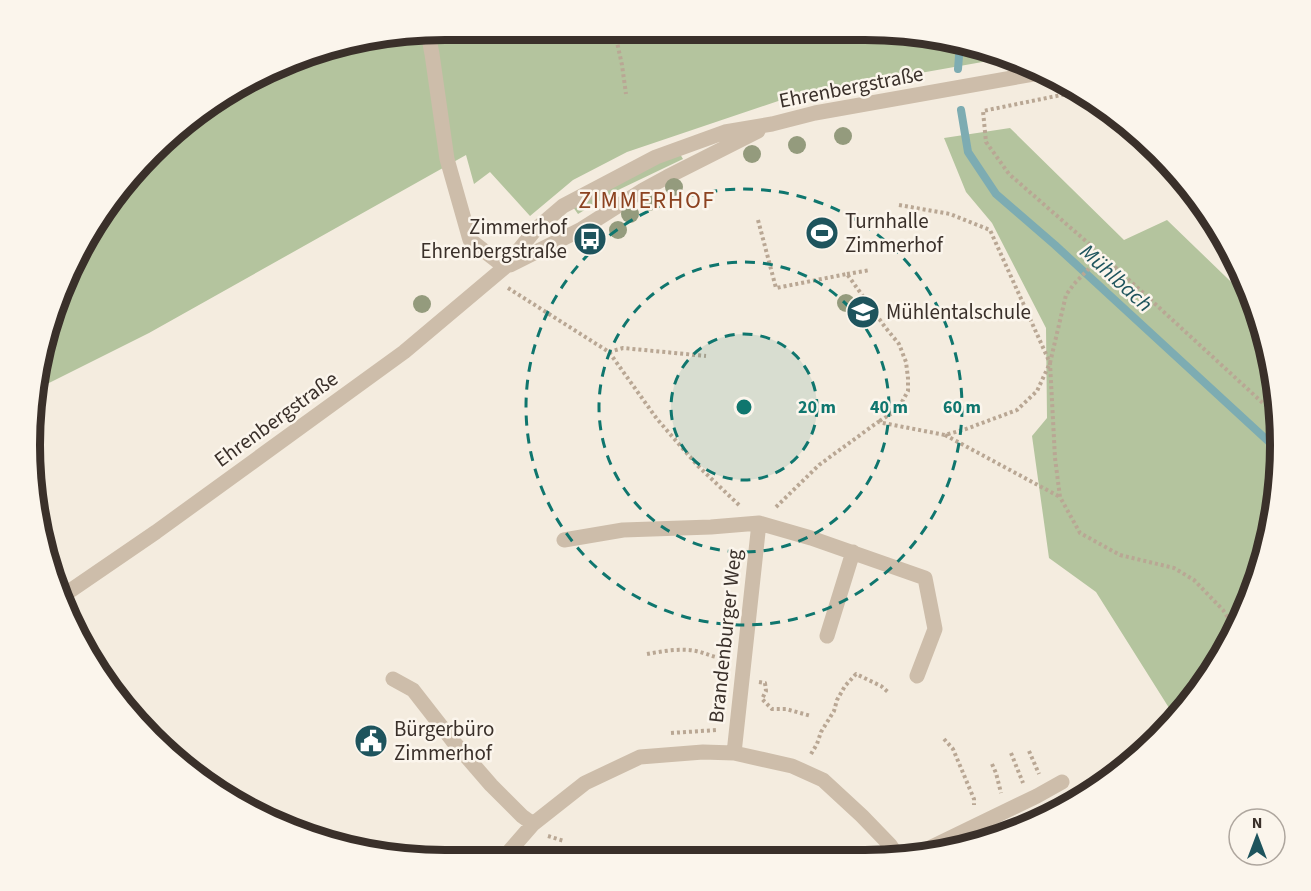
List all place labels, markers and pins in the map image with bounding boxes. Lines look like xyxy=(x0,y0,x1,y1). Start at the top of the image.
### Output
place label: Turnhalle Zimmerhof xyxy=(845,206,944,260)
place label: Zimmerhof Ehrenbergstraße xyxy=(420,212,568,266)
sports icon: Turnhalle Zimmerhof xyxy=(804,215,840,251)
bus stop icon: Zimmerhof Ehrenbergstraße xyxy=(572,221,608,257)
school or university icon: Mühlentalschule xyxy=(845,294,881,330)
place label: Mühlentalschule xyxy=(886,297,1031,327)
centre of rings xyxy=(734,397,754,417)
place label: Bürgerbüro Zimmerhof xyxy=(394,714,494,768)
public building icon: Bürgerbüro Zimmerhof xyxy=(353,723,389,759)

